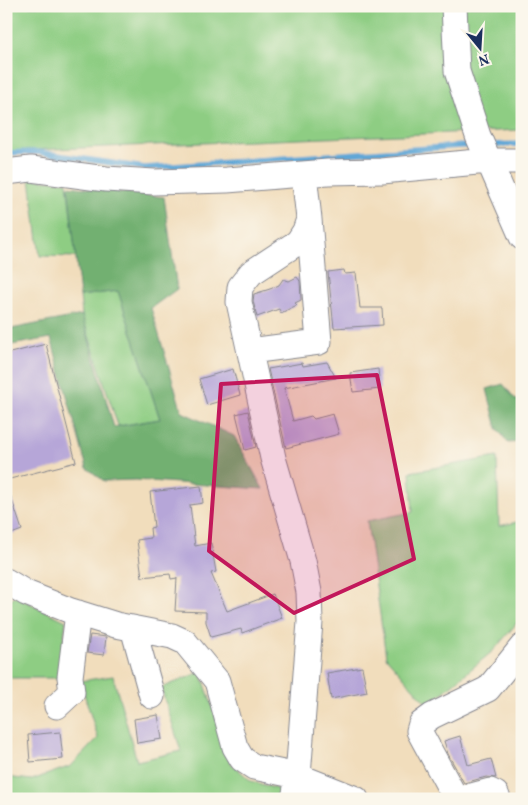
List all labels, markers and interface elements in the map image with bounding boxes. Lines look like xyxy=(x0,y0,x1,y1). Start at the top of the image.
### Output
north arrow xyxy=(456,22,506,72)
text: N xyxy=(476,48,491,70)

